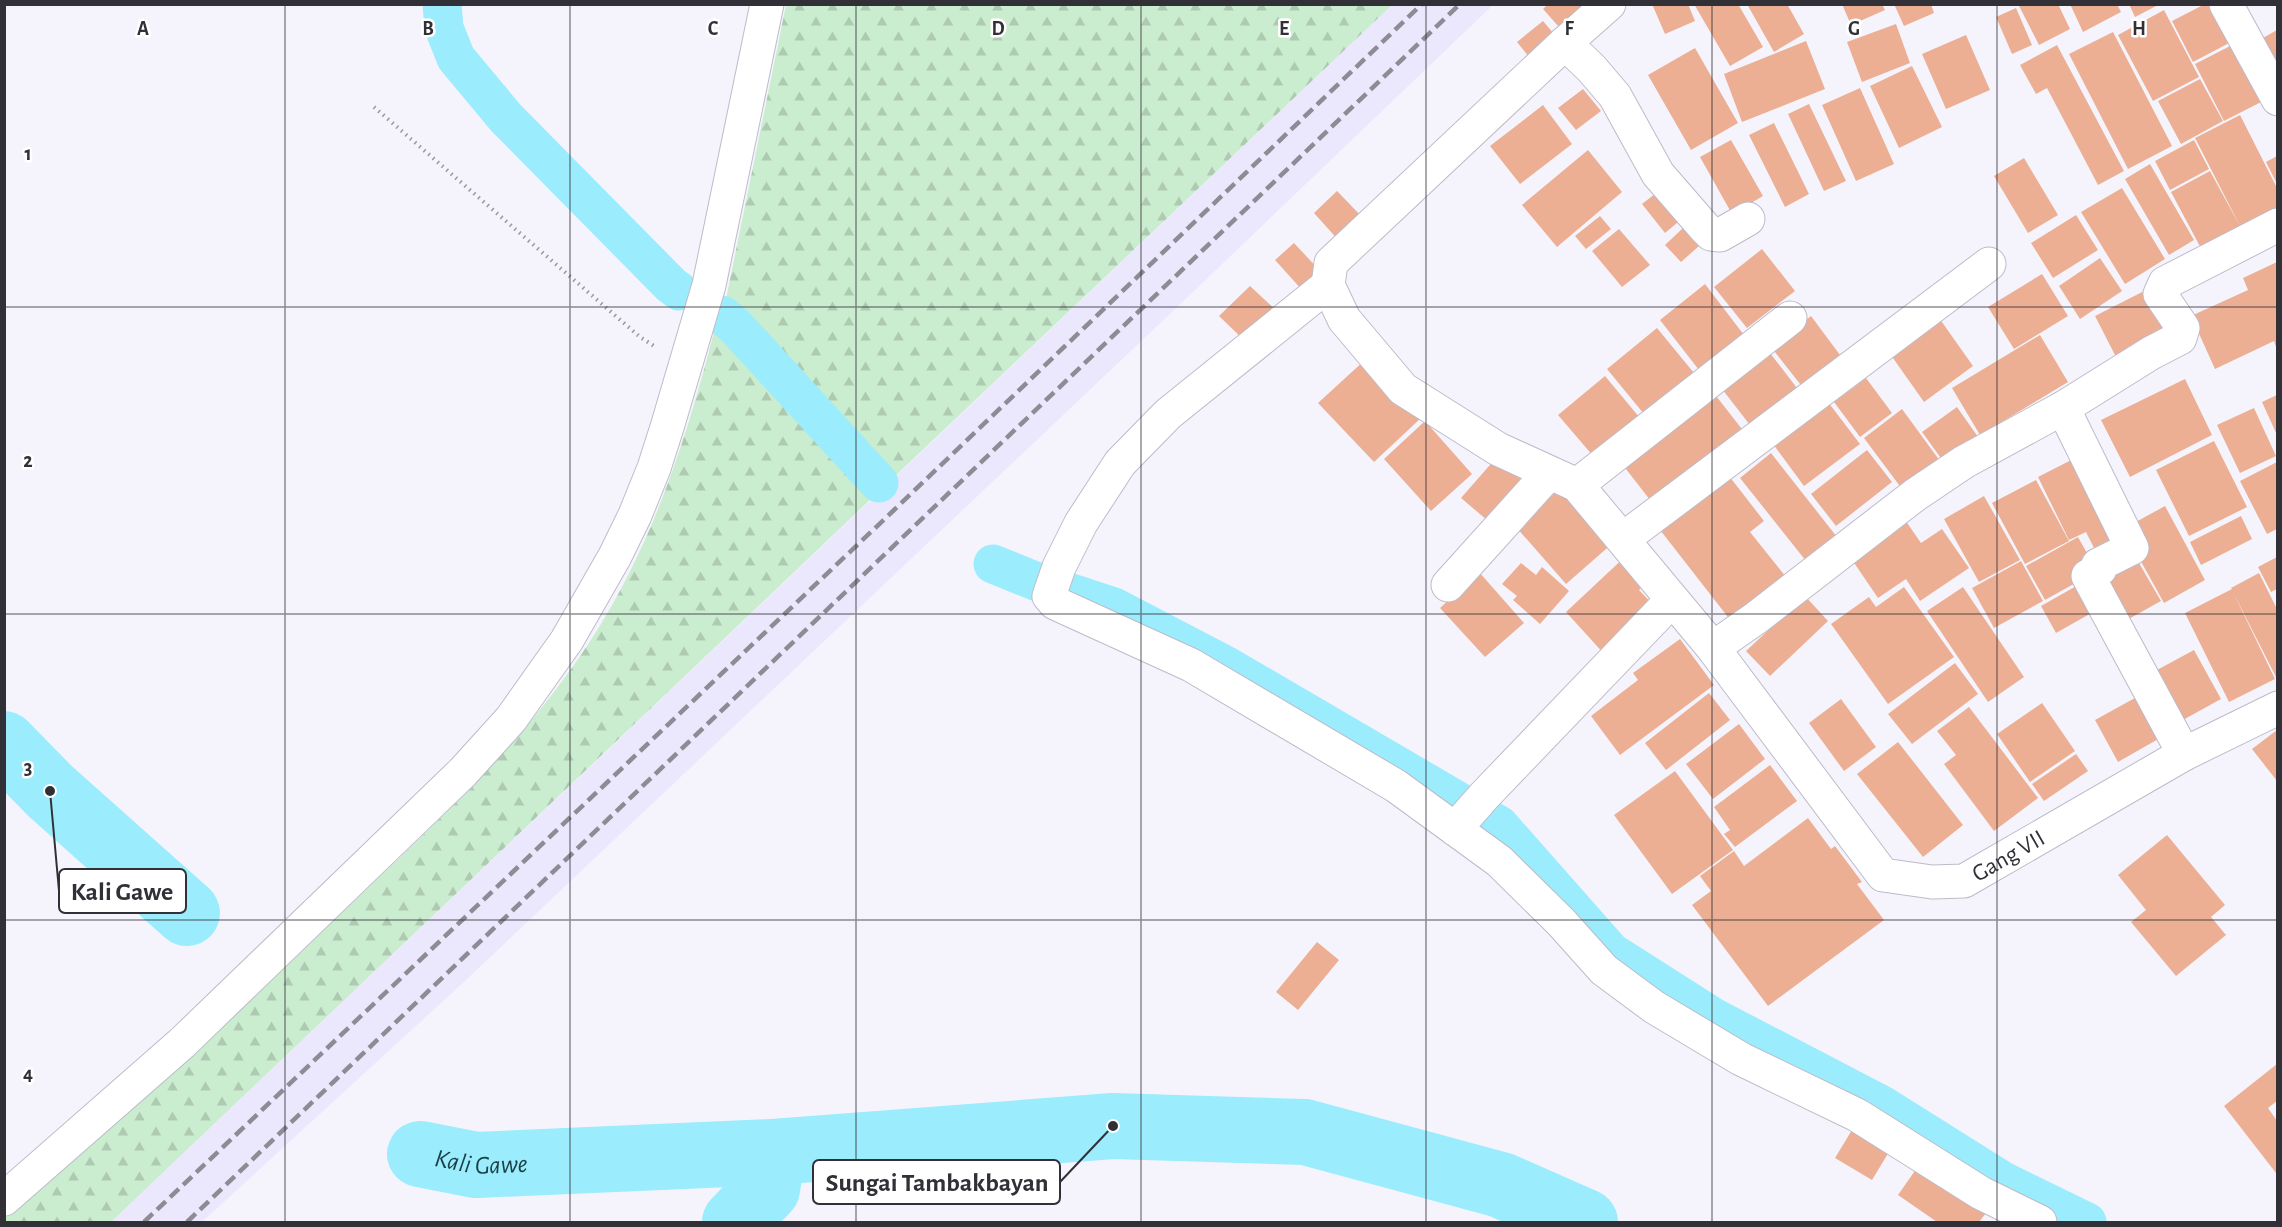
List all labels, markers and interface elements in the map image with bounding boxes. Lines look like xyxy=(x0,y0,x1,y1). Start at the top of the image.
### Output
text: A xyxy=(137,19,149,39)
text: B xyxy=(422,19,434,39)
text: C xyxy=(708,19,719,39)
text: D xyxy=(991,19,1005,39)
text: E xyxy=(1279,19,1289,39)
text: F xyxy=(1564,19,1574,39)
text: G xyxy=(1848,19,1860,39)
text: H xyxy=(2132,19,2146,39)
text: 1 xyxy=(24,144,32,164)
text: 2 xyxy=(23,451,33,471)
text: 3 xyxy=(24,758,32,778)
street label: Gang VII xyxy=(1968,826,2049,887)
callout: Kali Gawe xyxy=(59,869,186,913)
text: Kali Gawe xyxy=(71,879,173,905)
text: 4 xyxy=(23,1064,33,1084)
water label: Kali Gawe xyxy=(433,1145,528,1179)
callout: Sungai Tambakbayan xyxy=(813,1160,1060,1204)
text: Sungai Tambakbayan xyxy=(825,1170,1049,1196)

